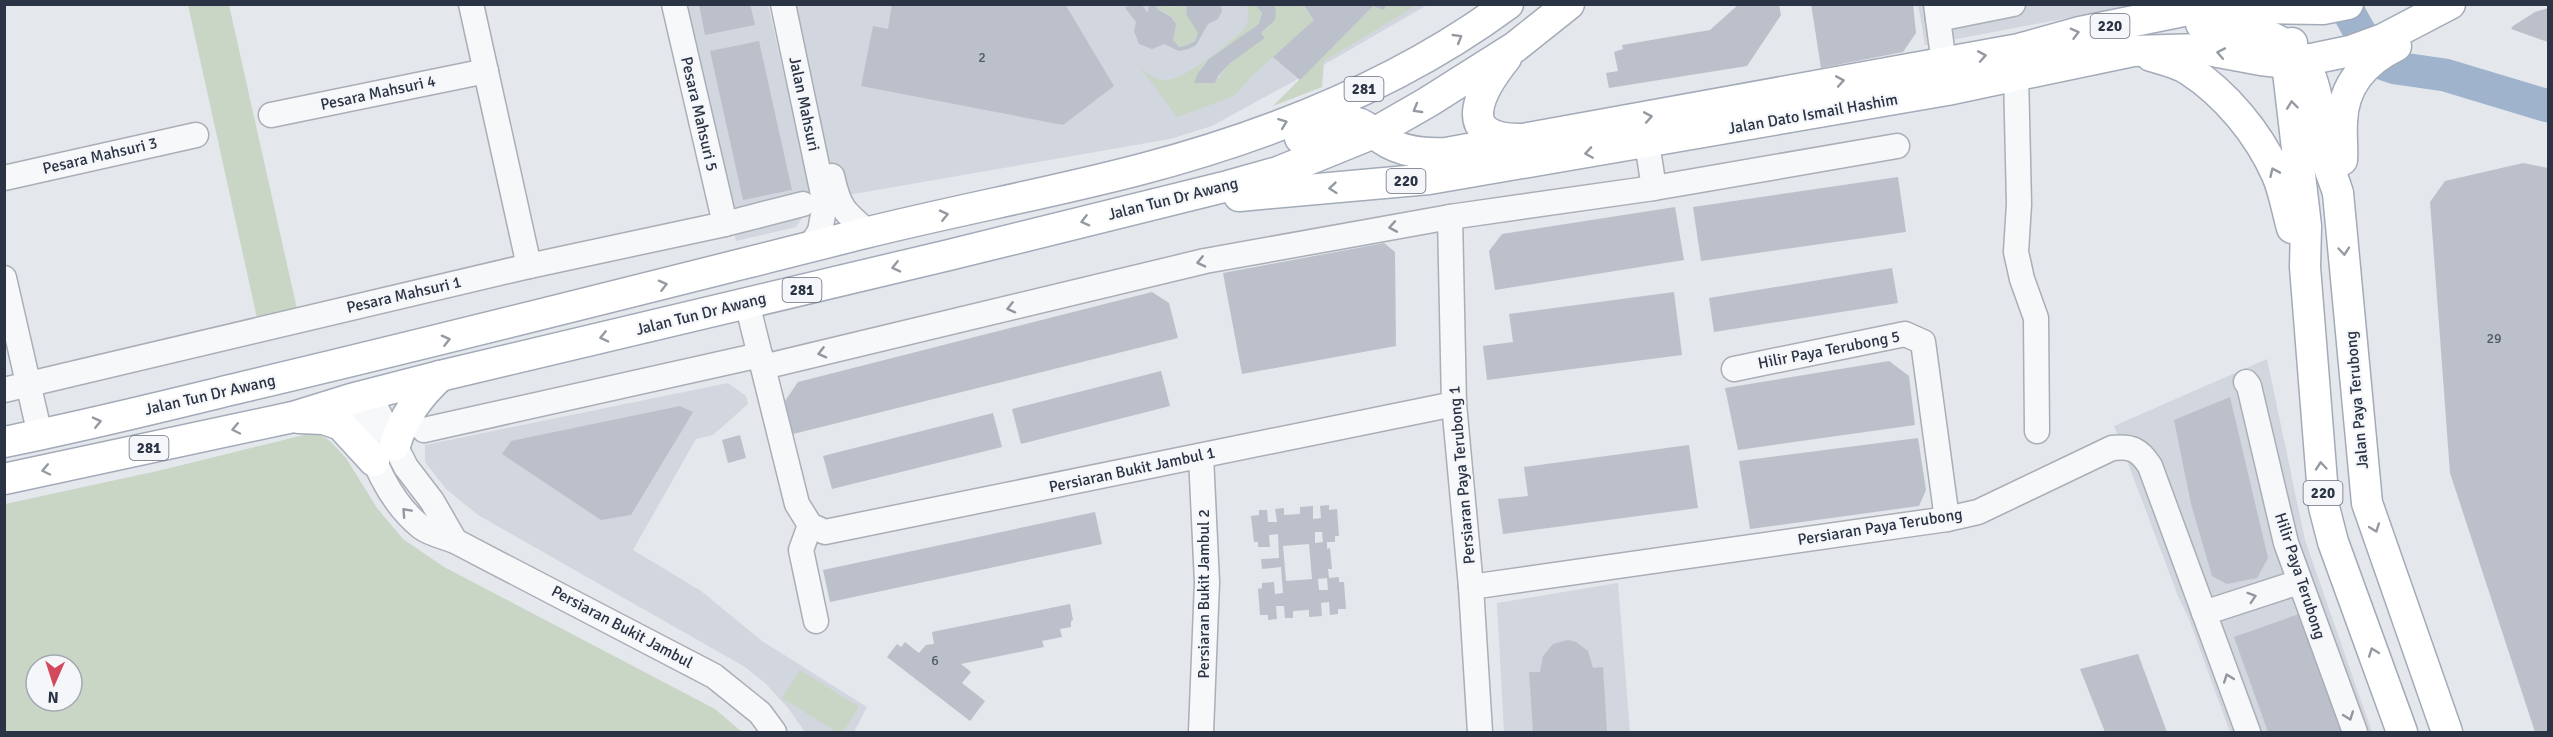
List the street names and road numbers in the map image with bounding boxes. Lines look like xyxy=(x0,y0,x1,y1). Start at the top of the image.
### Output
road number: 220 xyxy=(2090,14,2130,38)
street label: Pesara Mahsuri 5 xyxy=(676,55,722,173)
street label: Jalan Mahsuri xyxy=(784,55,824,153)
street label: Pesara Mahsuri 4 xyxy=(319,71,438,115)
road number: 281 xyxy=(1344,77,1384,101)
street label: Jalan Dato Ismail Hashim xyxy=(1726,89,1900,139)
street label: Pesara Mahsuri 3 xyxy=(41,133,159,179)
road number: 220 xyxy=(1386,169,1426,193)
street label: Jalan Tun Dr Awang xyxy=(1106,173,1240,225)
street label: Pesara Mahsuri 1 xyxy=(345,272,463,318)
road number: 281 xyxy=(782,278,822,302)
street label: Jalan Tun Dr Awang xyxy=(634,288,768,340)
street label: Hilir Paya Terubong 5 xyxy=(1756,326,1902,374)
street label: Jalan Paya Terubong xyxy=(2341,330,2373,470)
street label: Jalan Tun Dr Awang xyxy=(143,370,277,420)
street label: Persiaran Paya Terubong 1 xyxy=(1444,385,1480,565)
road number: 281 xyxy=(130,436,168,460)
street label: Persiaran Bukit Jambul 1 xyxy=(1047,443,1217,497)
road number: 220 xyxy=(2304,481,2342,505)
street label: Persiaran Paya Terubong xyxy=(1796,504,1964,550)
street label: Persiaran Bukit Jambul 2 xyxy=(1194,509,1214,679)
street label: Hilir Paya Terubong xyxy=(2270,510,2330,642)
street label: Persiaran Bukit Jambul xyxy=(548,581,696,673)

